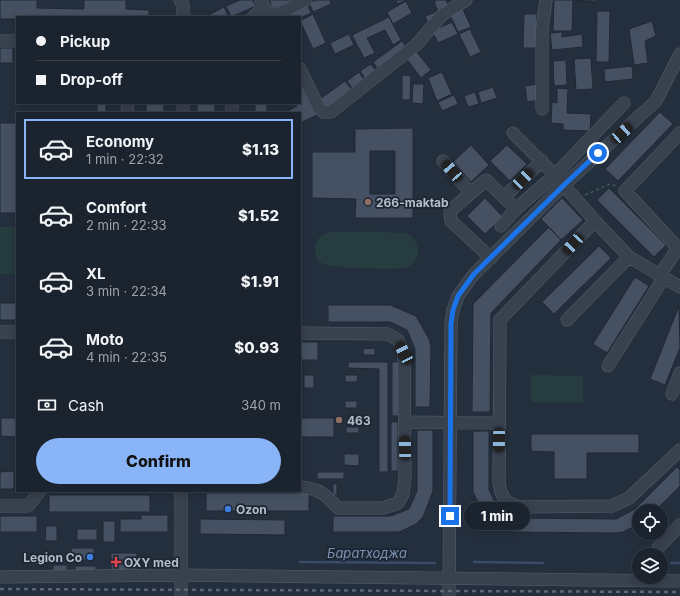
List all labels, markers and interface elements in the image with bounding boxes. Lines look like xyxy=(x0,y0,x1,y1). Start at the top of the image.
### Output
text: Pickup xyxy=(60,32,110,51)
text: Drop-off xyxy=(60,70,123,89)
car xyxy=(609,121,635,145)
icon: car xyxy=(38,131,74,167)
text: Economy xyxy=(86,132,154,151)
text: $1.13 xyxy=(242,140,279,159)
route start xyxy=(589,144,607,162)
text: 1 min · 22:32 xyxy=(86,151,164,167)
car xyxy=(440,158,464,184)
car xyxy=(510,166,536,192)
place label: 266-maktab xyxy=(376,195,449,210)
icon: car xyxy=(38,197,74,233)
marker: 266-maktab xyxy=(363,197,373,207)
text: Comfort xyxy=(86,198,147,217)
text: $1.52 xyxy=(238,206,279,225)
text: 2 min · 22:33 xyxy=(86,217,167,233)
car xyxy=(560,231,586,257)
icon: car xyxy=(38,263,74,299)
text: XL xyxy=(86,264,106,283)
text: $1.91 xyxy=(241,272,279,291)
text: 3 min · 22:34 xyxy=(86,283,167,299)
icon: car xyxy=(38,329,74,365)
text: Moto xyxy=(86,330,124,349)
text: $0.93 xyxy=(234,338,279,357)
car xyxy=(393,340,415,366)
text: 4 min · 22:35 xyxy=(86,349,167,365)
icon: cash xyxy=(36,394,58,416)
text: Cash xyxy=(68,396,104,415)
text: 340 m xyxy=(241,397,281,413)
place label: 463 xyxy=(347,413,371,428)
marker: 463 xyxy=(334,415,344,425)
car xyxy=(493,428,505,452)
car xyxy=(399,436,411,460)
button: Confirm xyxy=(36,438,281,484)
place label: Ozon xyxy=(236,502,267,517)
callout: 1 min xyxy=(464,502,530,530)
marker: Ozon xyxy=(223,504,233,514)
map controls xyxy=(632,504,668,584)
button: locate xyxy=(632,504,668,540)
route end xyxy=(441,507,459,525)
text: 1 min xyxy=(481,508,513,524)
water label: Баратходжа xyxy=(327,545,407,561)
button: layers xyxy=(632,548,668,584)
place label: Legion Co xyxy=(23,550,82,565)
marker: Legion Co xyxy=(85,552,95,562)
place label: OXY med xyxy=(124,555,179,570)
marker: OXY med xyxy=(111,557,121,567)

